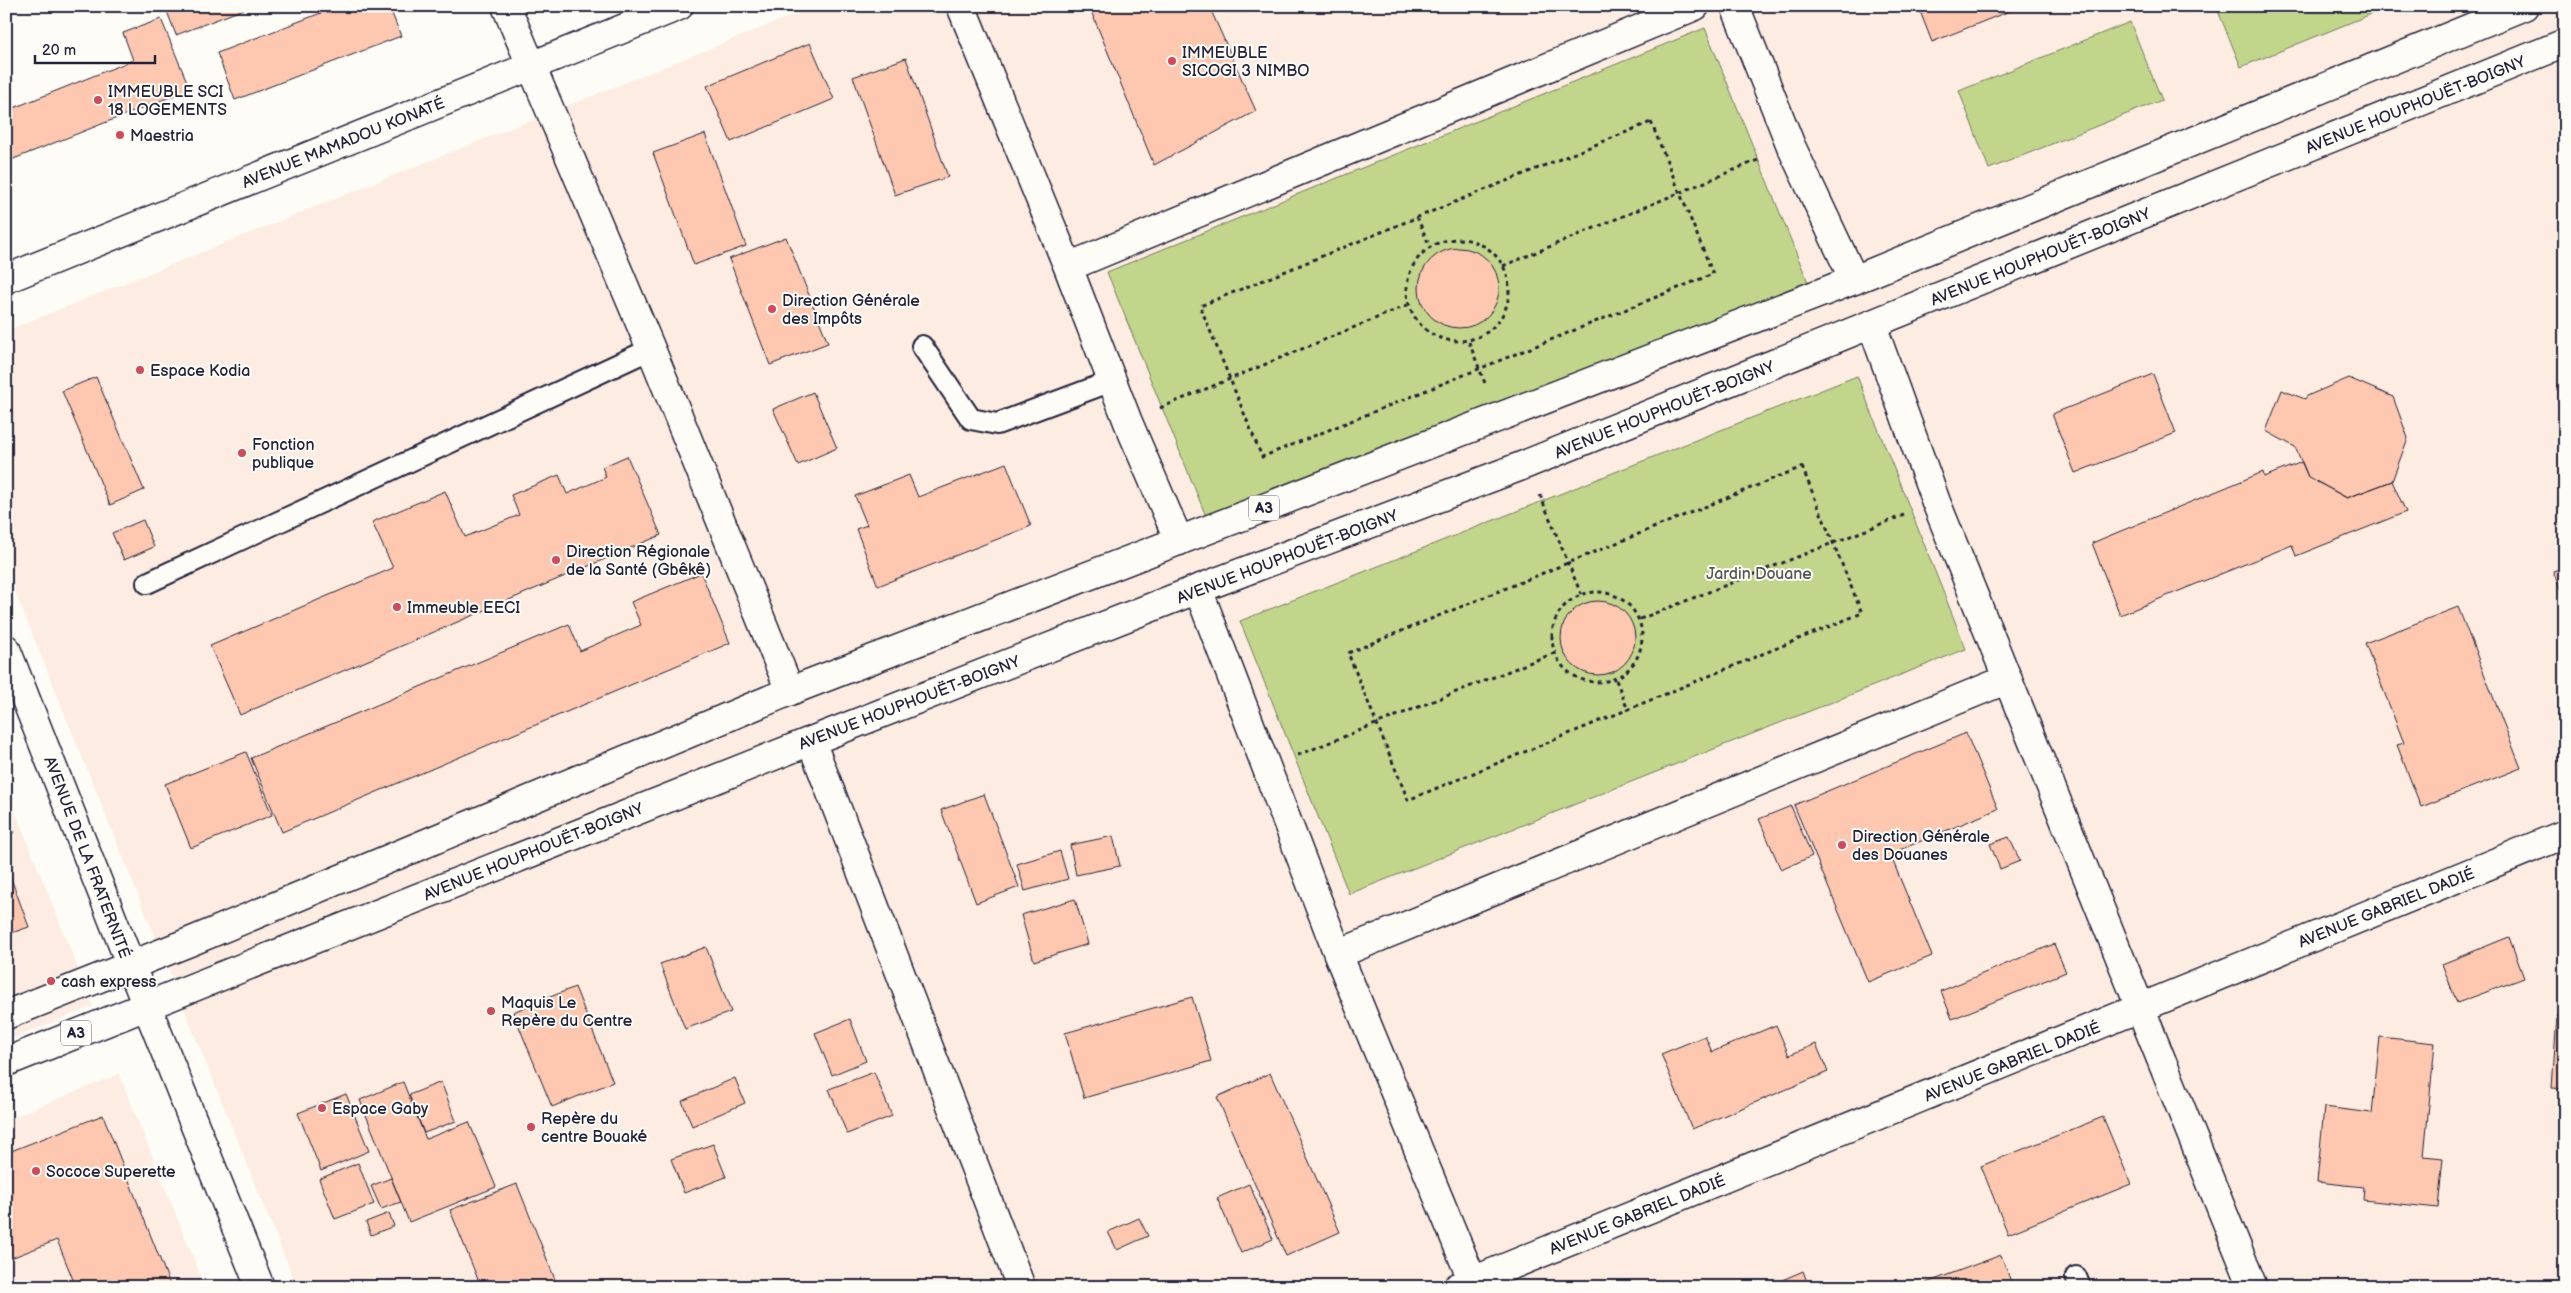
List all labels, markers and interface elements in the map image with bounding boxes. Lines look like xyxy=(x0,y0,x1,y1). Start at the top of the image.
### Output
scale bar xyxy=(35,32,155,64)
text: 20 m xyxy=(42,41,76,60)
place label: IMMEUBLE SICOGI 3 NIMBO xyxy=(1182,44,1309,81)
street label: AVENUE HOUPHOUËT-BOIGNY xyxy=(2302,50,2529,158)
marker: IMMEUBLE SICOGI 3 NIMBO xyxy=(1166,55,1178,67)
place label: IMMEUBLE SCI 18 LOGEMENTS xyxy=(108,83,227,120)
street label: AVENUE MAMADOU KONATÉ xyxy=(239,92,448,193)
marker: IMMEUBLE SCI 18 LOGEMENTS xyxy=(92,94,104,106)
place label: Maestria xyxy=(130,127,194,146)
marker: Maestria xyxy=(114,129,126,141)
street label: AVENUE HOUPHOUËT-BOIGNY xyxy=(1927,202,2154,310)
place label: Direction Générale des Impôts xyxy=(782,292,920,329)
marker: Direction Générale des Impôts xyxy=(766,303,778,315)
street label: AVENUE HOUPHOUËT-BOIGNY xyxy=(1551,355,1778,463)
place label: Espace Kodia xyxy=(150,362,250,381)
marker: Espace Kodia xyxy=(134,364,146,376)
place label: Fonction publique xyxy=(252,436,315,473)
marker: Fonction publique xyxy=(236,447,248,459)
road number: A3 xyxy=(1249,496,1279,520)
street label: AVENUE HOUPHOUËT-BOIGNY xyxy=(1174,504,1401,608)
place label: Direction Régionale de la Santé (Gbêkê) xyxy=(566,543,711,580)
marker: Direction Régionale de la Santé (Gbêkê) xyxy=(550,554,562,566)
park label: Jardin Douane xyxy=(1706,565,1812,584)
place label: Immeuble EECI xyxy=(407,599,520,618)
marker: Immeuble EECI xyxy=(391,601,403,613)
street label: AVENUE HOUPHOUËT-BOIGNY xyxy=(796,650,1023,754)
street label: AVENUE DE LA FRATERNITÉ xyxy=(39,753,136,961)
street label: AVENUE HOUPHOUËT-BOIGNY xyxy=(420,797,647,905)
place label: Direction Générale des Douanes xyxy=(1852,828,1990,865)
marker: Direction Générale des Douanes xyxy=(1836,839,1848,851)
street label: AVENUE GABRIEL DADIÉ xyxy=(2295,862,2477,952)
place label: cash express xyxy=(61,973,157,992)
marker: cash express xyxy=(45,975,57,987)
place label: Maquis Le Repère du Centre xyxy=(501,994,633,1031)
marker: Maquis Le Repère du Centre xyxy=(485,1005,497,1017)
street label: AVENUE GABRIEL DADIÉ xyxy=(1921,1016,2103,1106)
road number: A3 xyxy=(61,1020,91,1046)
place label: Espace Gaby xyxy=(332,1100,429,1119)
marker: Espace Gaby xyxy=(316,1102,328,1114)
place label: Repère du centre Bouaké xyxy=(541,1110,648,1147)
marker: Repère du centre Bouaké xyxy=(525,1121,537,1133)
place label: Sococe Superette xyxy=(46,1163,176,1182)
marker: Sococe Superette xyxy=(30,1165,42,1177)
street label: AVENUE GABRIEL DADIÉ xyxy=(1546,1169,1728,1259)

